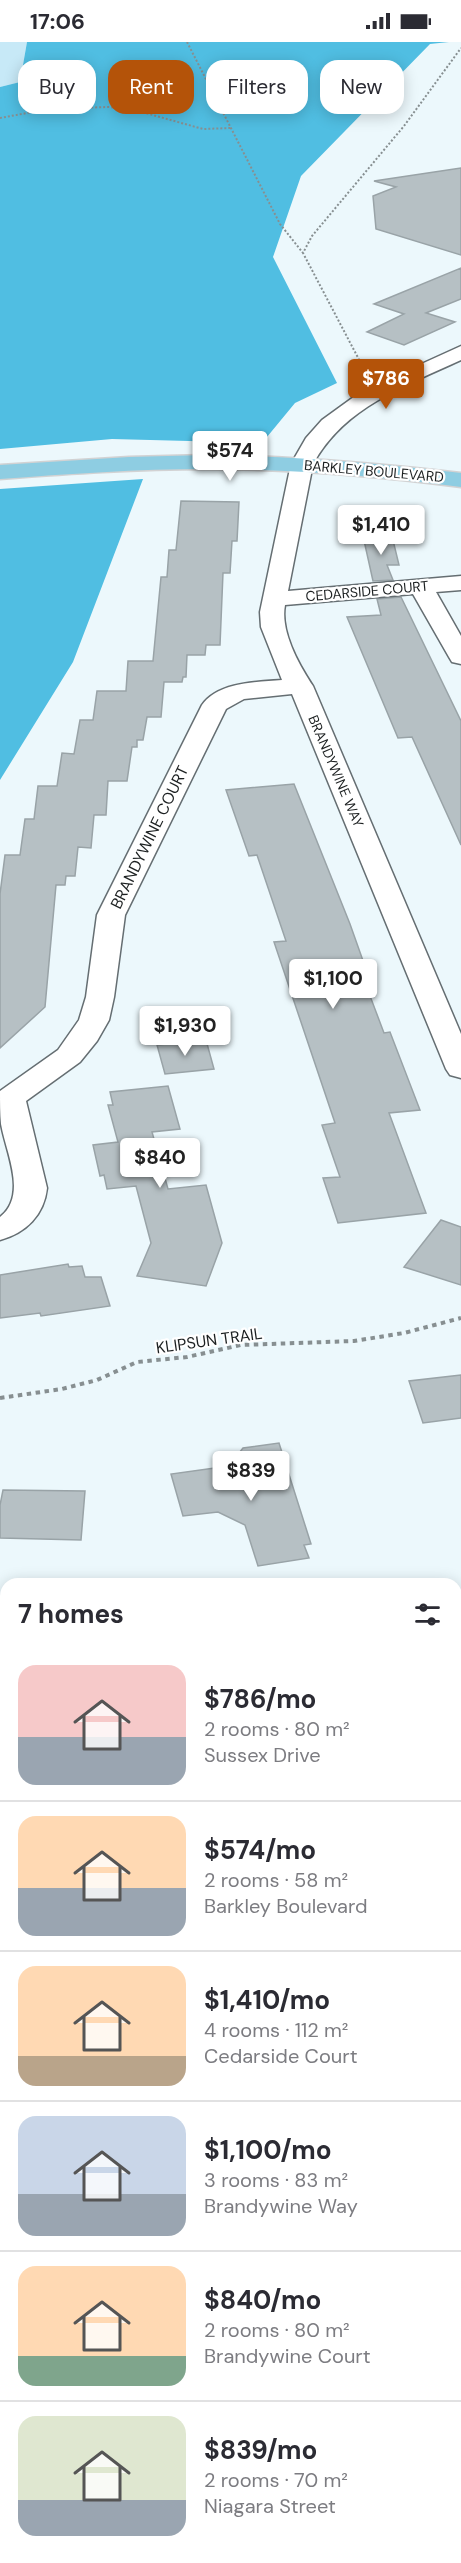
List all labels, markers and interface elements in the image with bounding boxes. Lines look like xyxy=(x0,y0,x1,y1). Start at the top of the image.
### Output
text: 17:06 xyxy=(30,7,85,36)
chip: Buy xyxy=(18,60,96,114)
chip: Rent xyxy=(108,60,194,114)
chip: Filters xyxy=(206,60,308,114)
chip: New xyxy=(320,60,404,114)
pin: $786 xyxy=(350,359,422,410)
text: $786 xyxy=(362,365,410,391)
pin: $574 xyxy=(194,431,266,482)
text: $574 xyxy=(206,437,254,463)
street label: BARKLEY BOULEVARD xyxy=(303,456,445,486)
pin: $1,410 xyxy=(332,505,430,556)
text: $1,410 xyxy=(352,511,410,537)
street label: CEDARSIDE COURT xyxy=(305,577,429,605)
street label: BRANDYWINE WAY xyxy=(304,712,368,830)
street label: BRANDYWINE COURT xyxy=(106,762,193,912)
pin: $1,100 xyxy=(284,959,382,1010)
text: $1,100 xyxy=(303,965,363,991)
pin: $1,930 xyxy=(136,1006,234,1057)
text: $1,930 xyxy=(154,1012,216,1038)
pin: $840 xyxy=(124,1138,196,1189)
text: $840 xyxy=(134,1144,186,1170)
street label: KLIPSUN TRAIL xyxy=(155,1323,264,1358)
pin: $839 xyxy=(215,1451,287,1502)
text: $839 xyxy=(226,1457,276,1483)
text: 7 homes xyxy=(18,1597,124,1631)
icon: filters xyxy=(411,1598,444,1631)
text: $786/mo xyxy=(204,1682,316,1716)
icon: home xyxy=(66,1689,138,1761)
text: 2 rooms · 80 m² xyxy=(204,1716,350,1742)
text: Sussex Drive xyxy=(204,1742,321,1768)
text: $574/mo xyxy=(204,1833,316,1867)
icon: home xyxy=(66,1840,138,1912)
text: 2 rooms · 58 m² xyxy=(204,1867,348,1893)
text: Barkley Boulevard xyxy=(204,1893,368,1919)
text: $1,410/mo xyxy=(204,1983,330,2017)
icon: home xyxy=(66,1990,138,2062)
text: 4 rooms · 112 m² xyxy=(204,2017,348,2043)
text: Cedarside Court xyxy=(204,2043,357,2069)
text: $1,100/mo xyxy=(204,2133,332,2167)
icon: home xyxy=(66,2140,138,2212)
text: 3 rooms · 83 m² xyxy=(204,2167,348,2193)
text: Brandywine Way xyxy=(204,2193,358,2219)
text: $840/mo xyxy=(204,2283,321,2317)
icon: home xyxy=(66,2290,138,2362)
text: 2 rooms · 80 m² xyxy=(204,2317,350,2343)
text: Brandywine Court xyxy=(204,2343,371,2369)
text: $839/mo xyxy=(204,2433,317,2467)
icon: home xyxy=(66,2440,138,2512)
text: 2 rooms · 70 m² xyxy=(204,2467,348,2493)
text: Niagara Street xyxy=(204,2493,336,2519)

